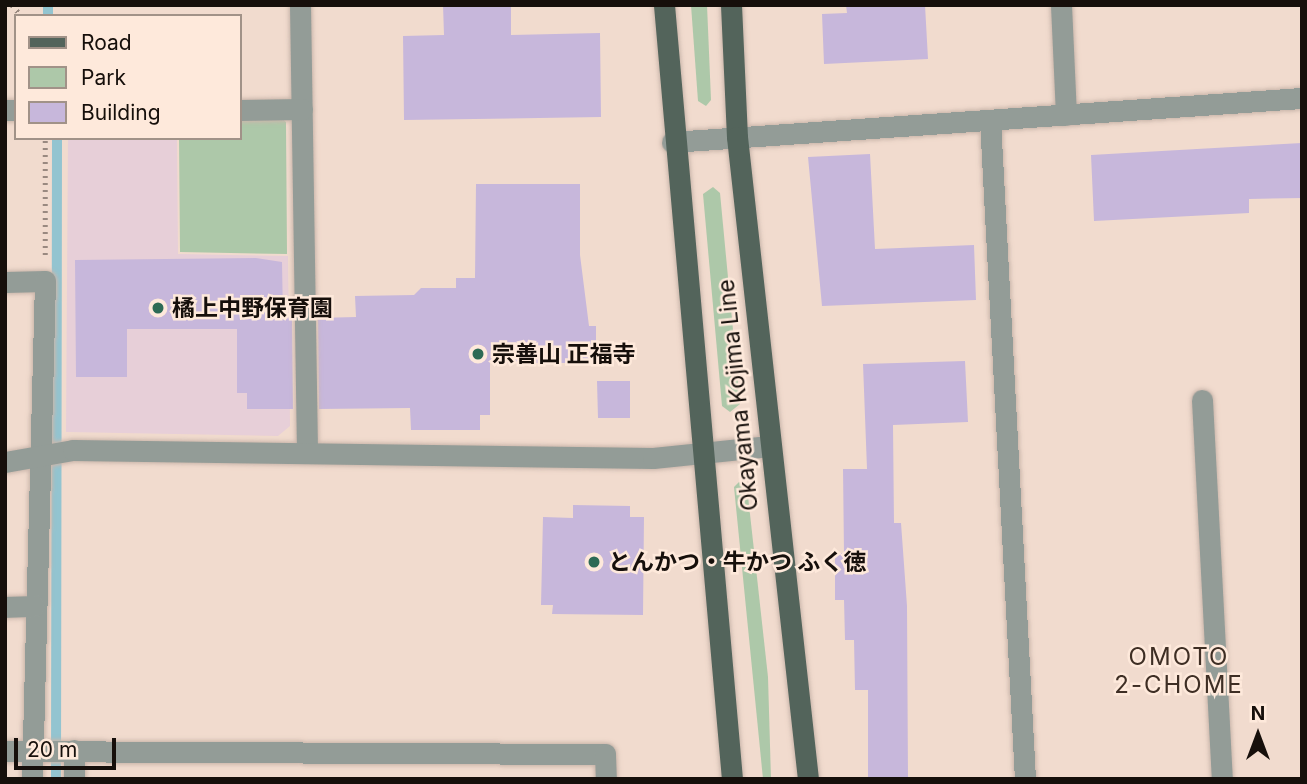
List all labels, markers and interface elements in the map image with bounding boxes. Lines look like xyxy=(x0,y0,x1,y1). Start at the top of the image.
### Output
legend xyxy=(14,14,242,140)
text: Road xyxy=(81,30,132,55)
text: Park xyxy=(81,65,126,90)
text: Building xyxy=(81,100,161,125)
street label: Okayama Kojima Line xyxy=(712,278,764,512)
place label: 橘上中野保育園 xyxy=(172,294,333,322)
marker: 橘上中野保育園 xyxy=(150,300,166,316)
place label: 宗善山 正福寺 xyxy=(492,340,635,368)
marker: 宗善山 正福寺 xyxy=(470,346,486,362)
place label: とんかつ・牛かつ ふく徳 xyxy=(608,548,866,576)
marker: とんかつ・牛かつ ふく徳 xyxy=(586,554,602,570)
district label: OMOTO 2-CHOME xyxy=(1115,643,1243,699)
north arrow xyxy=(1223,700,1293,770)
text: N xyxy=(1251,702,1265,725)
scale bar xyxy=(18,724,119,768)
text: 20 m xyxy=(27,737,77,762)

